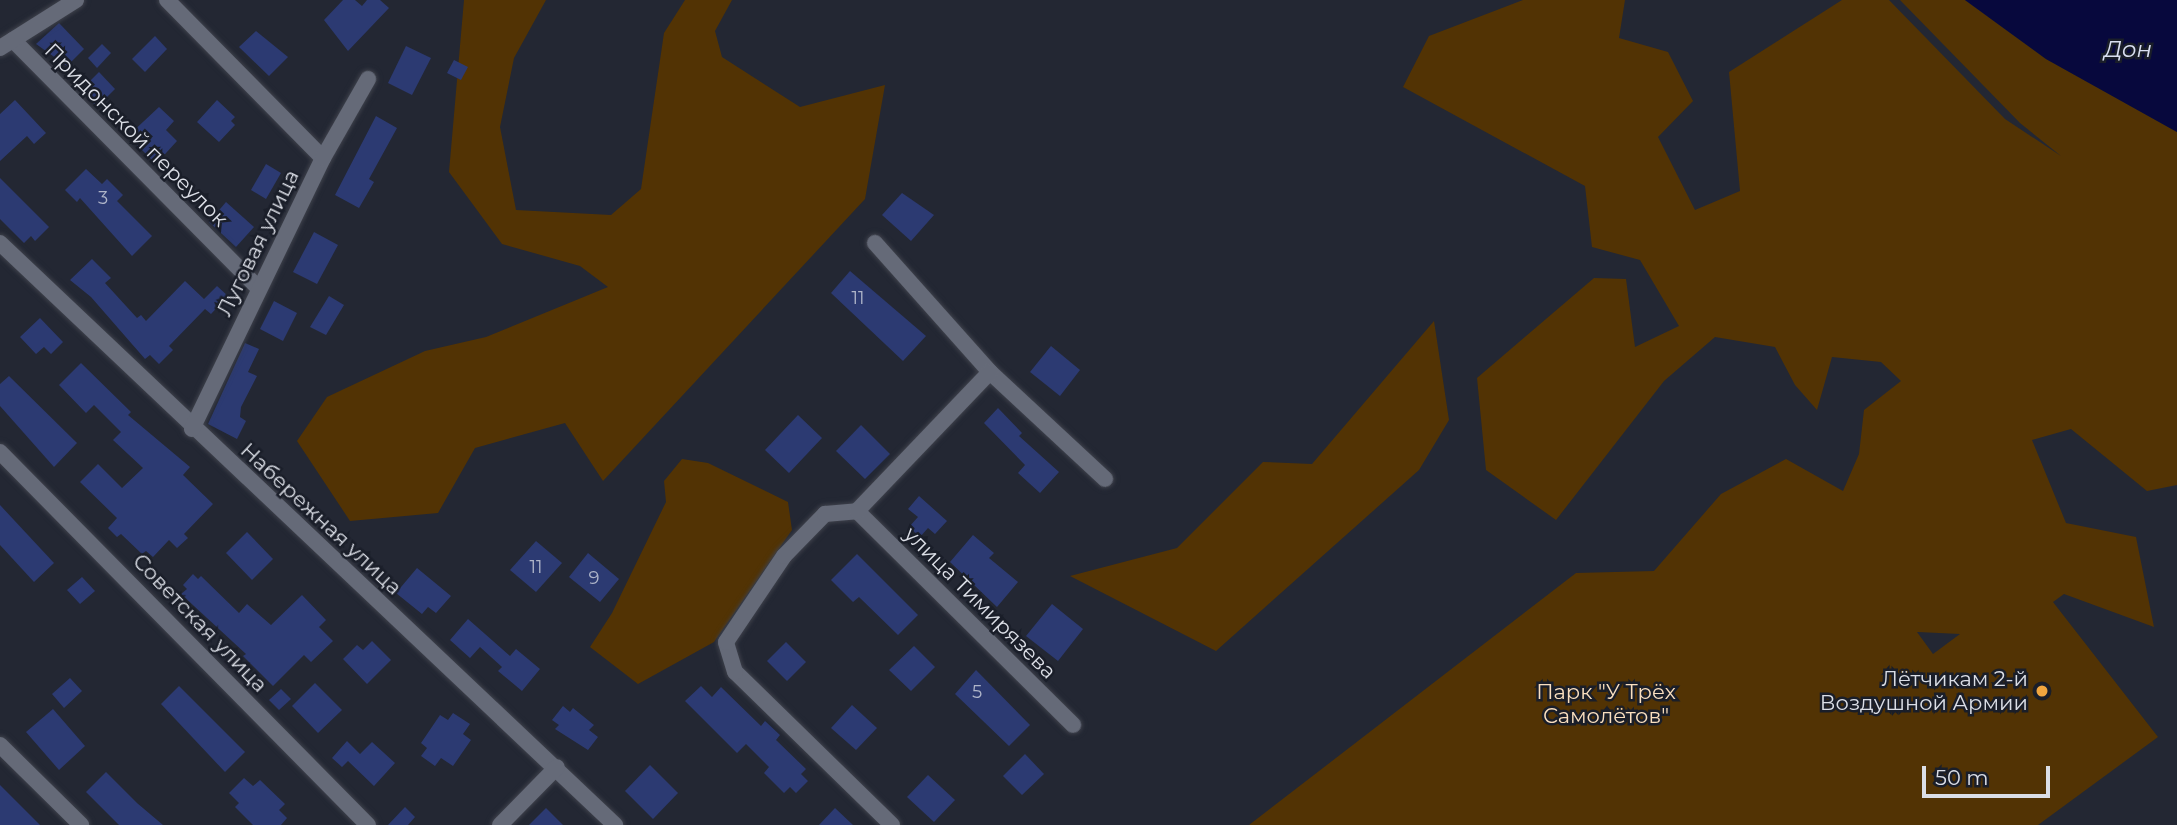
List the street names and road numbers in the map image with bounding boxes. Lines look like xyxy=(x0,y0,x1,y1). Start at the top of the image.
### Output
street label: Придонской переулок xyxy=(39,38,233,232)
street label: Луговая улица xyxy=(212,166,304,320)
street label: Набережная улица xyxy=(235,438,407,600)
street label: улица Тимирязева xyxy=(899,522,1061,684)
street label: Советская улица xyxy=(128,549,272,697)

